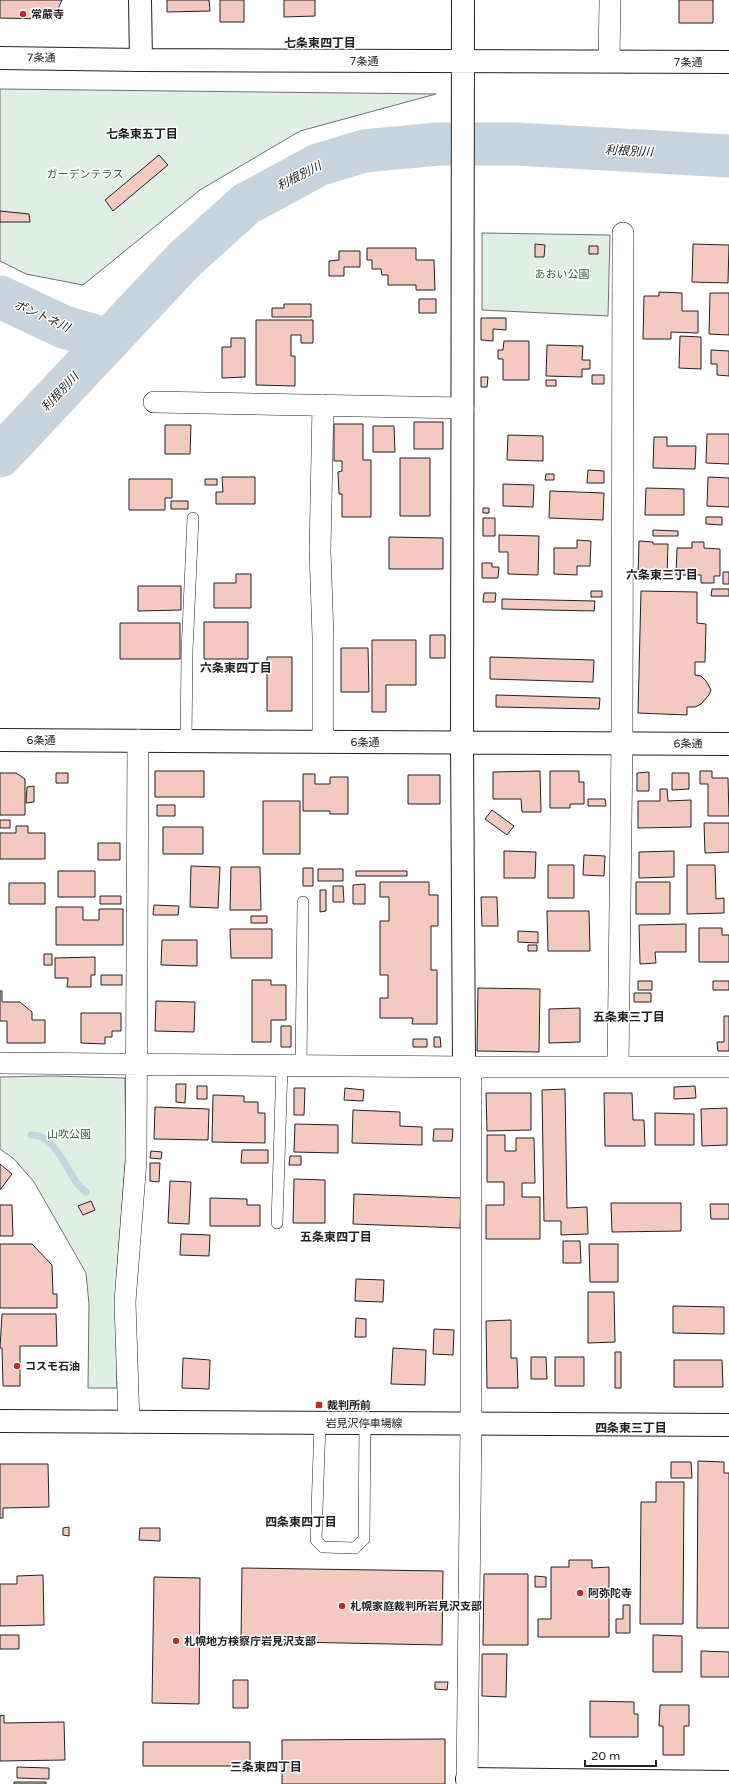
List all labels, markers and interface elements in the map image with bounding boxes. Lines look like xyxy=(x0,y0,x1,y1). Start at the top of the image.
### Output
place label: 常嚴寺 xyxy=(31,8,64,21)
marker: 常嚴寺 xyxy=(18,9,28,19)
district label: 七条東四丁目 xyxy=(284,36,356,50)
street label: 7条通 xyxy=(26,51,56,65)
street label: 7条通 xyxy=(350,55,378,68)
street label: 7条通 xyxy=(674,56,702,69)
district label: 七条東五丁目 xyxy=(106,127,178,141)
water label: 利根別川 xyxy=(605,143,655,159)
water label: 利根別川 xyxy=(274,158,325,193)
park label: ガーデンテラス xyxy=(47,168,123,181)
park label: あおい公園 xyxy=(535,268,590,281)
water label: ポントネ川 xyxy=(12,297,74,335)
water label: 利根別川 xyxy=(39,368,83,414)
district label: 六条東三丁目 xyxy=(626,568,698,582)
district label: 六条東四丁目 xyxy=(200,661,272,675)
street label: 6条通 xyxy=(27,734,55,747)
street label: 6条通 xyxy=(351,736,379,749)
street label: 6条通 xyxy=(673,737,703,751)
district label: 五条東三丁目 xyxy=(593,1010,665,1024)
park label: 山吹公園 xyxy=(47,1128,91,1141)
district label: 五条東四丁目 xyxy=(300,1230,372,1244)
place label: コスモ石油 xyxy=(25,1360,80,1373)
marker: コスモ石油 xyxy=(12,1361,22,1371)
place label: 裁判所前 xyxy=(327,1399,371,1412)
marker: 裁判所前 xyxy=(314,1400,324,1410)
street label: 岩見沢停車場線 xyxy=(326,1417,403,1430)
district label: 四条東三丁目 xyxy=(595,1421,667,1435)
district label: 四条東四丁目 xyxy=(265,1515,337,1529)
place label: 阿弥陀寺 xyxy=(588,1587,632,1600)
marker: 阿弥陀寺 xyxy=(575,1588,585,1598)
place label: 札幌家庭裁判所岩見沢支部 xyxy=(350,1600,482,1613)
marker: 札幌家庭裁判所岩見沢支部 xyxy=(337,1601,347,1611)
place label: 札幌地方検察庁岩見沢支部 xyxy=(184,1635,316,1648)
marker: 札幌地方検察庁岩見沢支部 xyxy=(171,1636,181,1646)
scale bar xyxy=(585,1742,656,1768)
text: 20 m xyxy=(591,1749,620,1763)
district label: 三条東四丁目 xyxy=(230,1760,302,1774)

